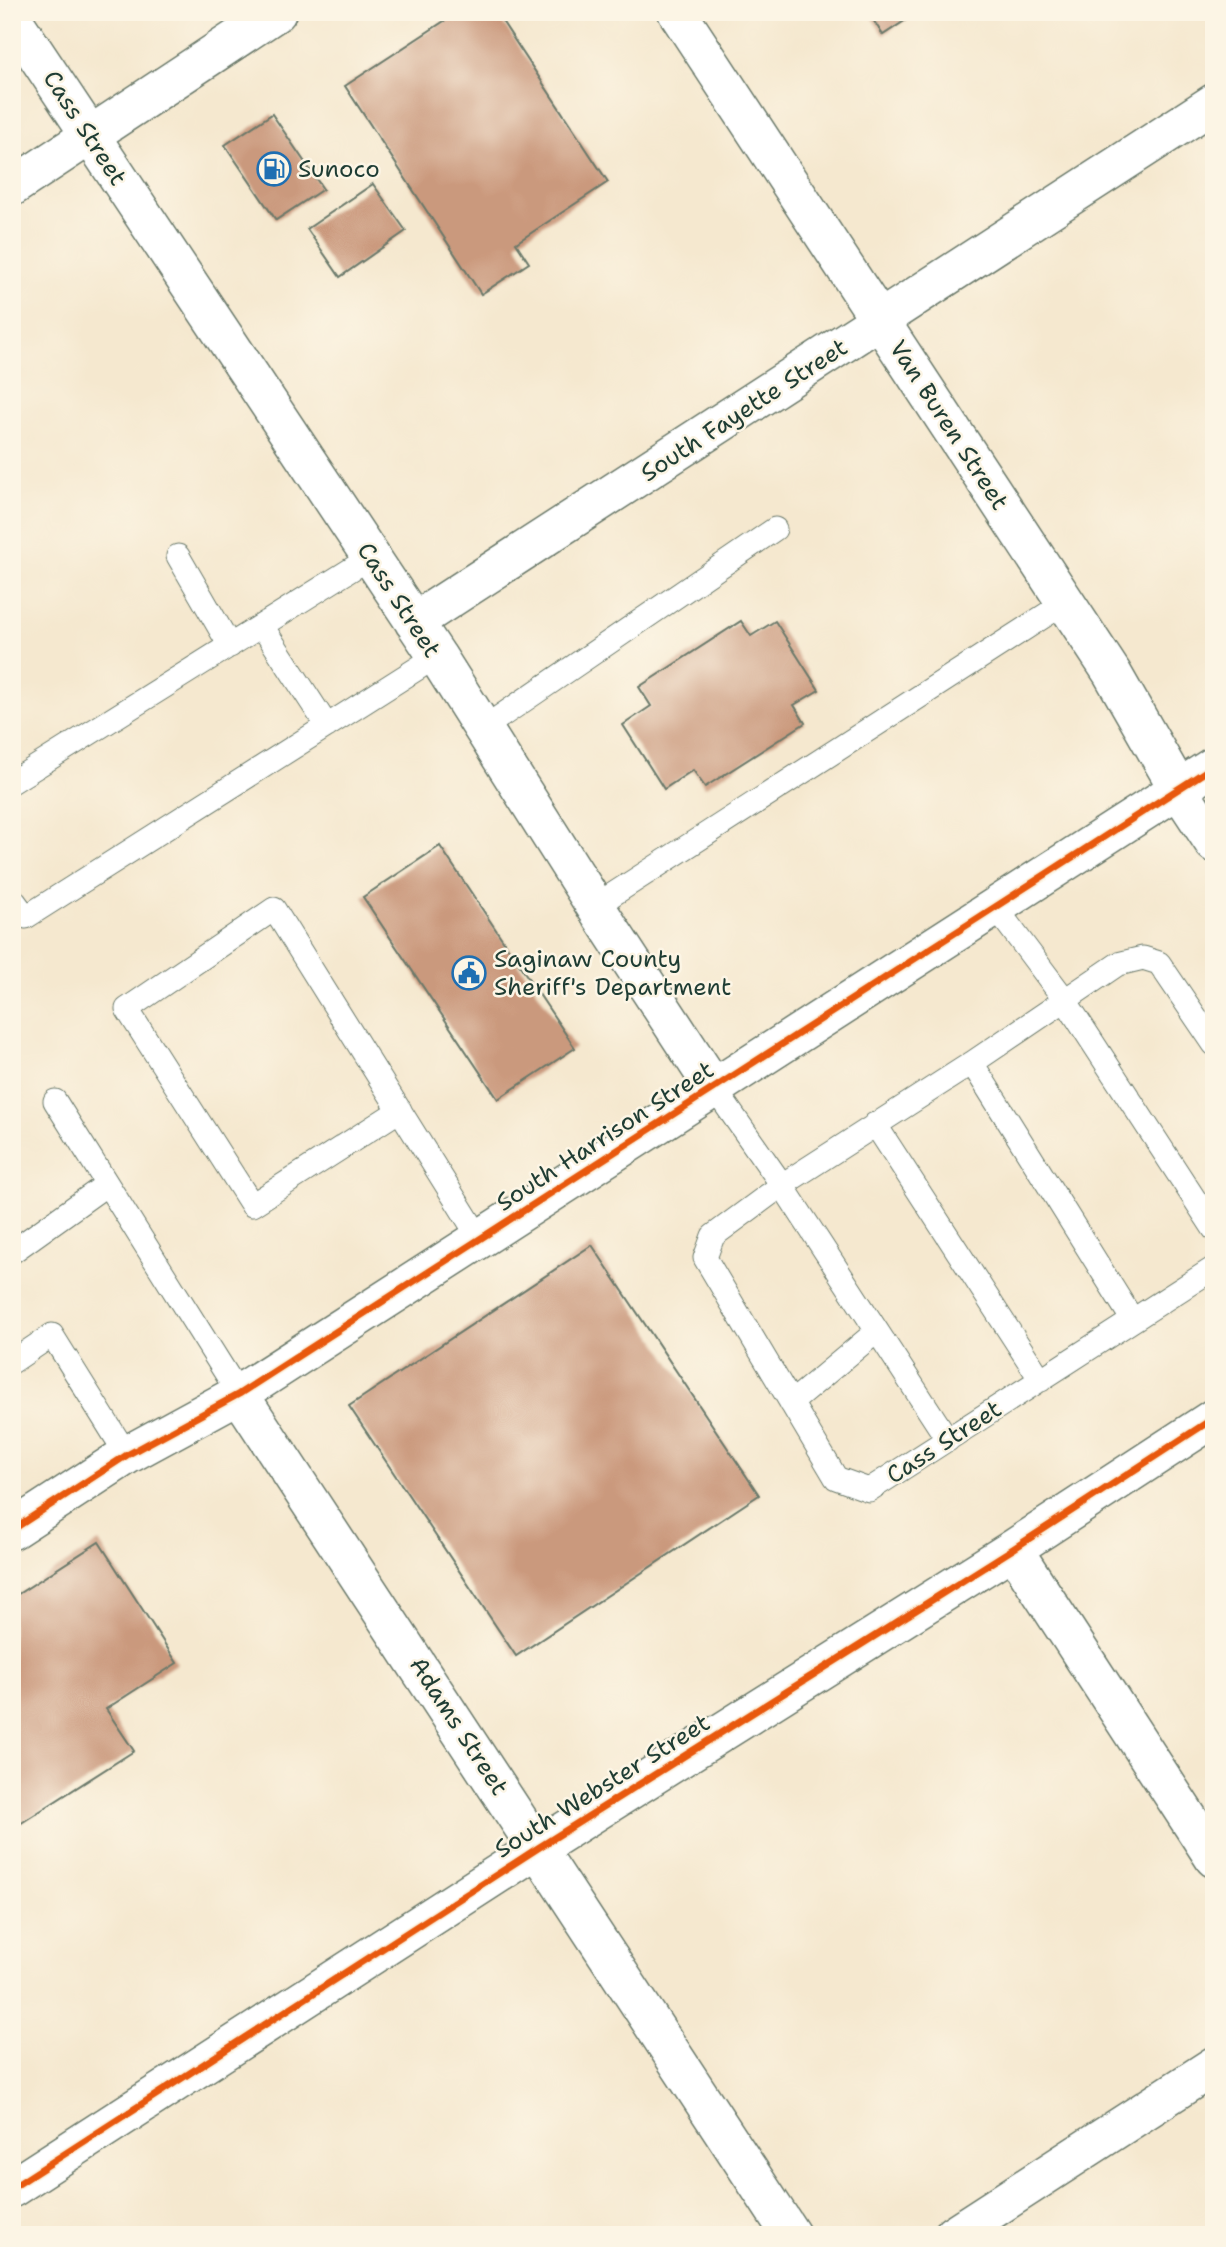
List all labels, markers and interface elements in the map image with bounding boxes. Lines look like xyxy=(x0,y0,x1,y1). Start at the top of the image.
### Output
street label: Cass Street xyxy=(36,64,134,192)
fuel station icon: Sunoco xyxy=(255,150,293,188)
place label: Sunoco xyxy=(298,153,380,185)
street label: South Fayette Street xyxy=(634,331,854,489)
street label: Van Buren Street xyxy=(882,334,1016,516)
street label: Cass Street xyxy=(350,536,448,664)
place label: Saginaw County Sheriff's Department xyxy=(494,943,732,1003)
public building icon: Saginaw County Sheriff's Department xyxy=(450,954,488,992)
street label: South Harrison Street xyxy=(490,1054,720,1218)
street label: Cass Street xyxy=(880,1393,1008,1491)
street label: Adams Street xyxy=(402,1651,516,1801)
street label: South Webster Street xyxy=(488,1707,716,1865)

